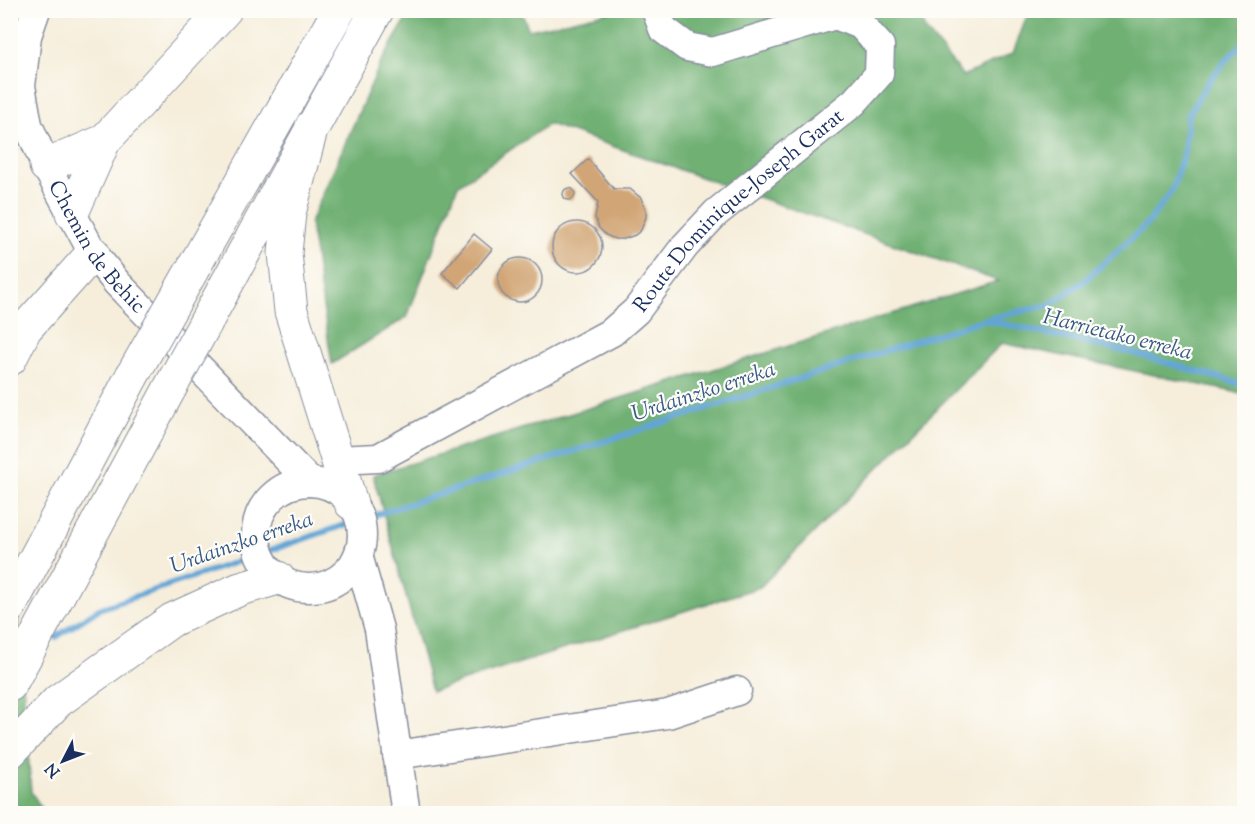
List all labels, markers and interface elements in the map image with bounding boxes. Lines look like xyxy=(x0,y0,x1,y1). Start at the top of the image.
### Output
street label: Route Dominique-Joseph Garat xyxy=(627,103,851,319)
street label: Chemin de Behic xyxy=(40,176,152,321)
water label: Harrietako erreka xyxy=(1039,302,1195,370)
water label: Urdainzko erreka xyxy=(628,355,780,431)
water label: Urdainzko erreka xyxy=(166,504,318,583)
north arrow xyxy=(33,731,93,791)
text: N xyxy=(41,757,67,782)

